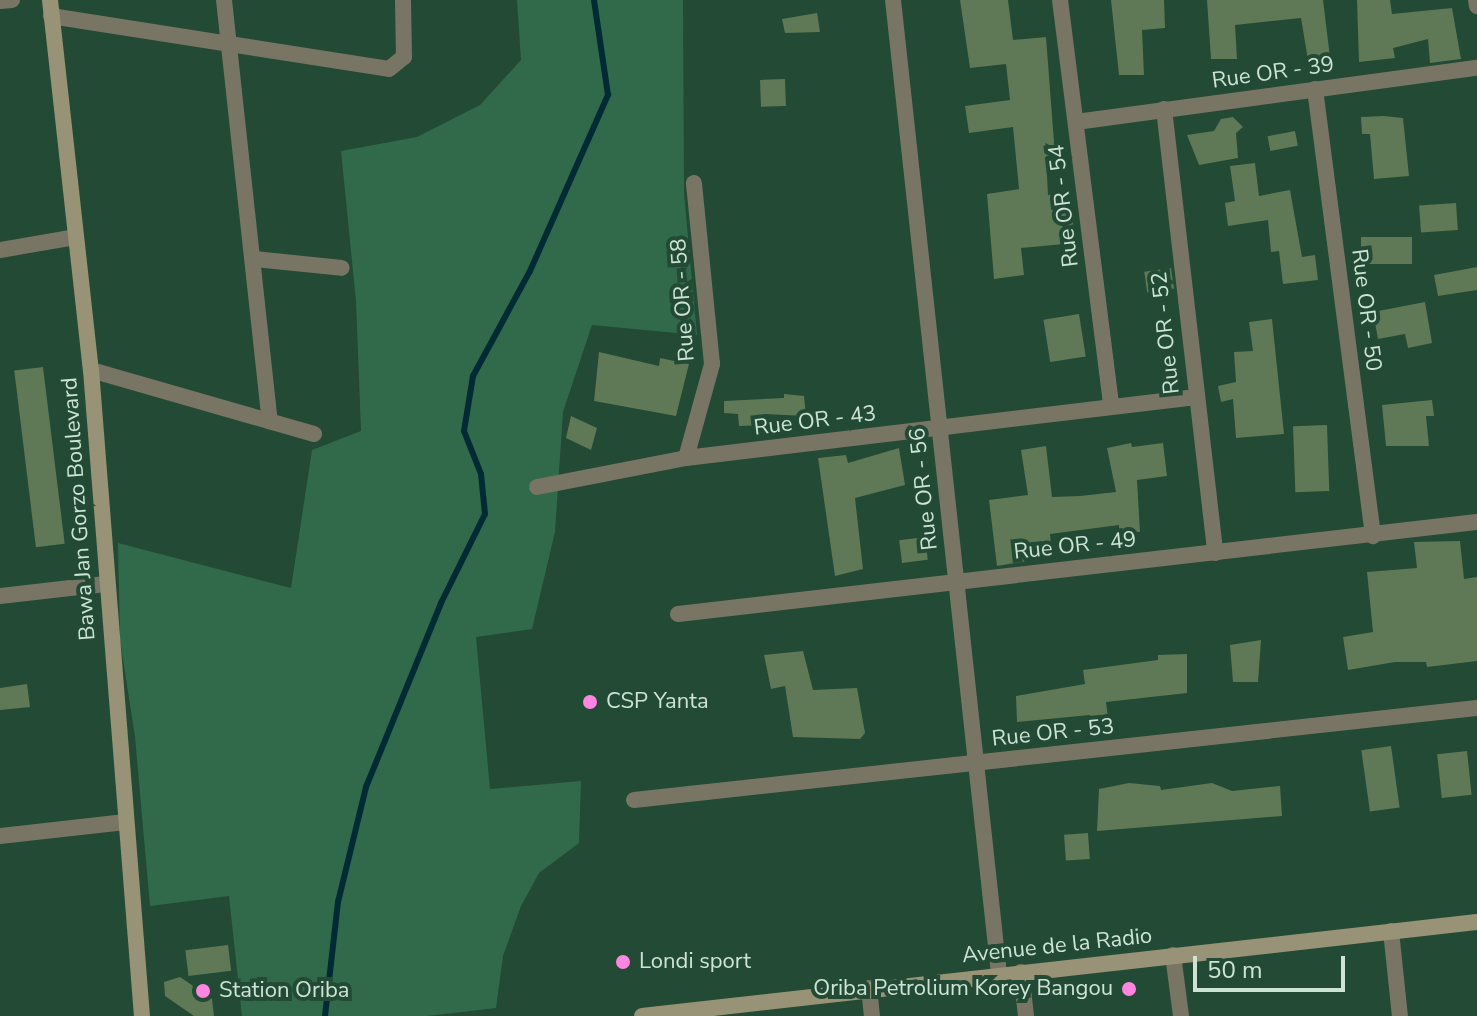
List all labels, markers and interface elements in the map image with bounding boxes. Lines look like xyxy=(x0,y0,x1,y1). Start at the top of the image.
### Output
street label: Rue OR - 39 xyxy=(1210,51,1336,95)
street label: Rue OR - 54 xyxy=(1043,143,1085,269)
street label: Rue OR - 58 xyxy=(666,238,700,362)
street label: Rue OR - 50 xyxy=(1345,247,1387,373)
street label: Rue OR - 52 xyxy=(1146,270,1186,396)
street label: Bawa Jan Gorzo Boulevard xyxy=(57,377,101,641)
street label: Rue OR - 43 xyxy=(752,400,878,442)
street label: Rue OR - 56 xyxy=(904,426,944,552)
street label: Rue OR - 49 xyxy=(1012,526,1138,566)
place label: CSP Yanta xyxy=(606,689,709,715)
marker: CSP Yanta xyxy=(581,693,599,711)
street label: Rue OR - 53 xyxy=(990,713,1116,753)
street label: Avenue de la Radio xyxy=(961,923,1153,969)
scale bar xyxy=(1197,940,1349,990)
place label: Londi sport xyxy=(639,949,751,975)
marker: Londi sport xyxy=(614,953,632,971)
text: 50 m xyxy=(1207,954,1263,986)
place label: Oriba Petrolium Korey Bangou xyxy=(813,976,1113,1002)
place label: Station Oriba xyxy=(219,978,349,1004)
marker: Oriba Petrolium Korey Bangou xyxy=(1120,980,1138,998)
marker: Station Oriba xyxy=(194,982,212,1000)

